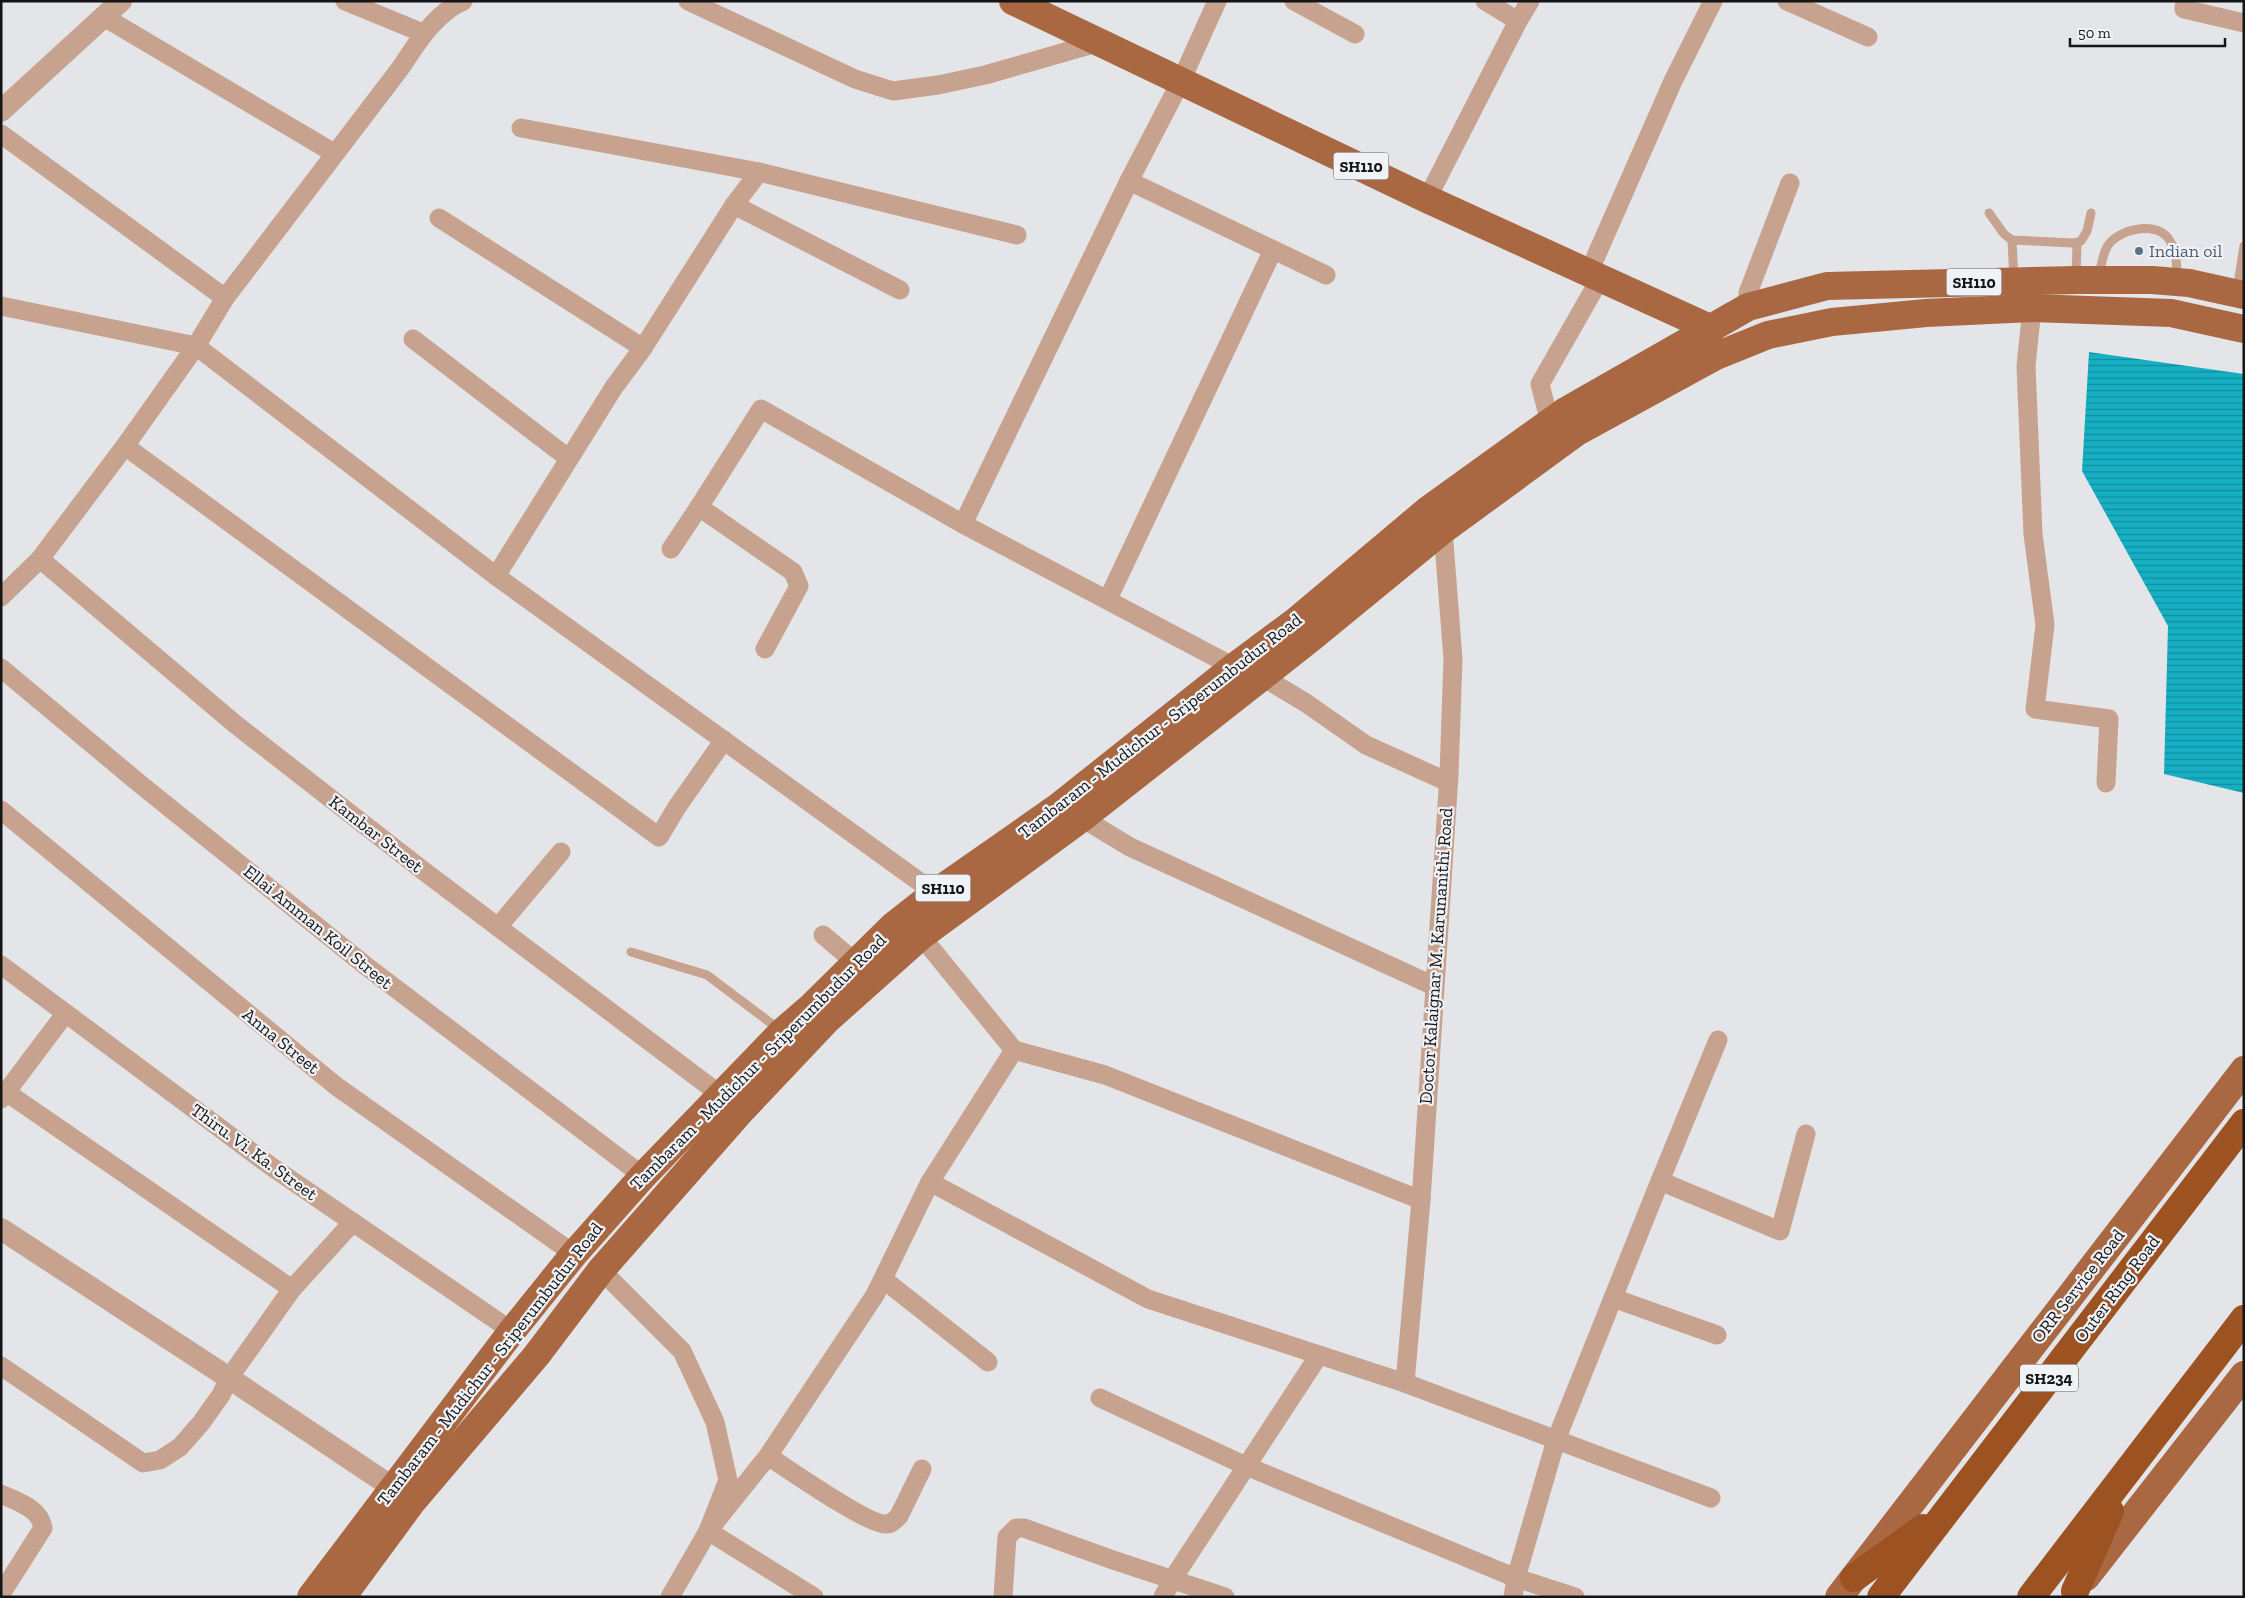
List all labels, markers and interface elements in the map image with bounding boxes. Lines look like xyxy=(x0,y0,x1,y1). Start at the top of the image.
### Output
scale bar xyxy=(2070,15,2225,47)
text: 50 m xyxy=(2078,24,2111,42)
road number: SH110 xyxy=(1334,153,1388,180)
place label: Indian oil xyxy=(2149,240,2222,262)
marker: Indian oil xyxy=(2133,245,2145,257)
road number: SH110 xyxy=(1946,268,2002,296)
street label: Tambaram - Mudichur - Sriperumbudur Road xyxy=(1014,608,1306,844)
street label: Kambar Street xyxy=(325,791,427,878)
street label: Doctor Kalaignar M. Karunanithi Road xyxy=(1415,807,1457,1105)
street label: Ellai Amman Koil Street xyxy=(239,860,397,994)
road number: SH110 xyxy=(916,874,970,901)
street label: Tambaram - Mudichur - Sriperumbudur Road xyxy=(625,929,891,1195)
street label: Anna Street xyxy=(238,1003,324,1079)
street label: Thiru. Vi. Ka. Street xyxy=(186,1099,322,1205)
street label: Tambaram - Mudichur - Sriperumbudur Road xyxy=(372,1218,608,1510)
street label: ORR Service Road xyxy=(2027,1225,2129,1347)
street label: Outer Ring Road xyxy=(2069,1231,2165,1347)
road number: SH234 xyxy=(2020,1365,2078,1392)

